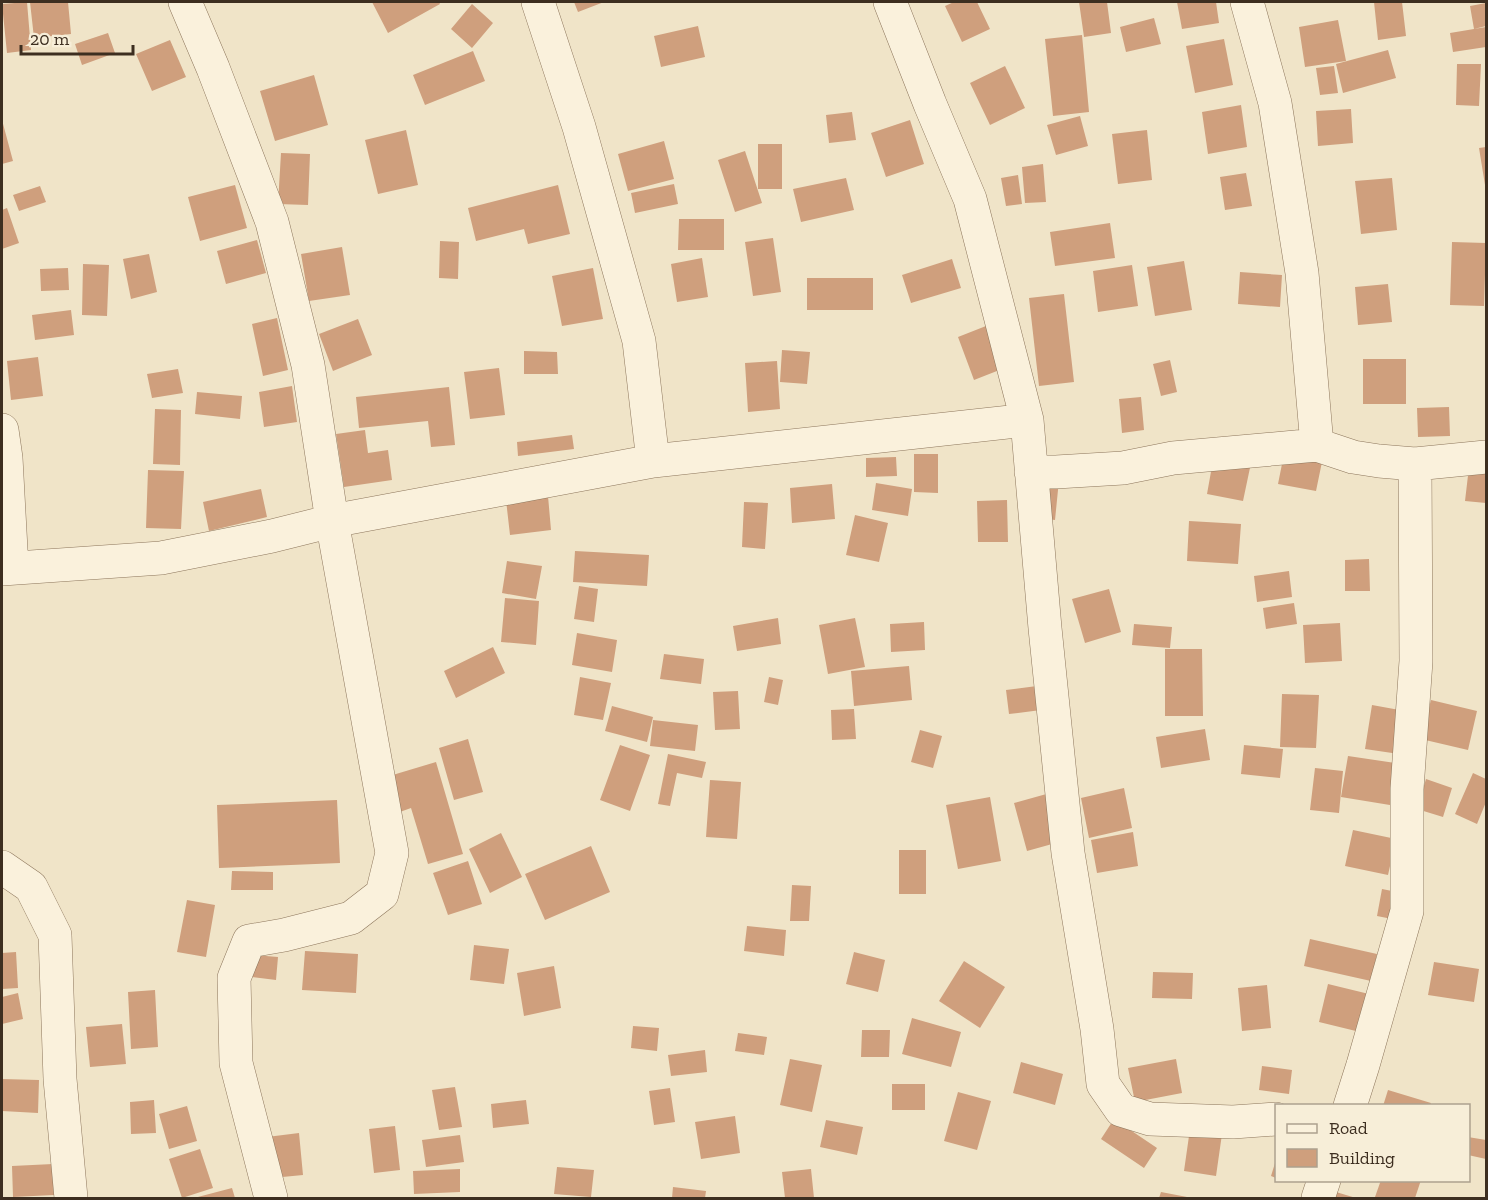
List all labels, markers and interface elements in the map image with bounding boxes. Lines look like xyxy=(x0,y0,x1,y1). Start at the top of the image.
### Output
scale bar xyxy=(21,18,134,56)
text: 20 m xyxy=(30,28,70,50)
legend xyxy=(1275,1104,1470,1182)
text: Road xyxy=(1329,1117,1368,1139)
text: Building xyxy=(1329,1147,1395,1169)

